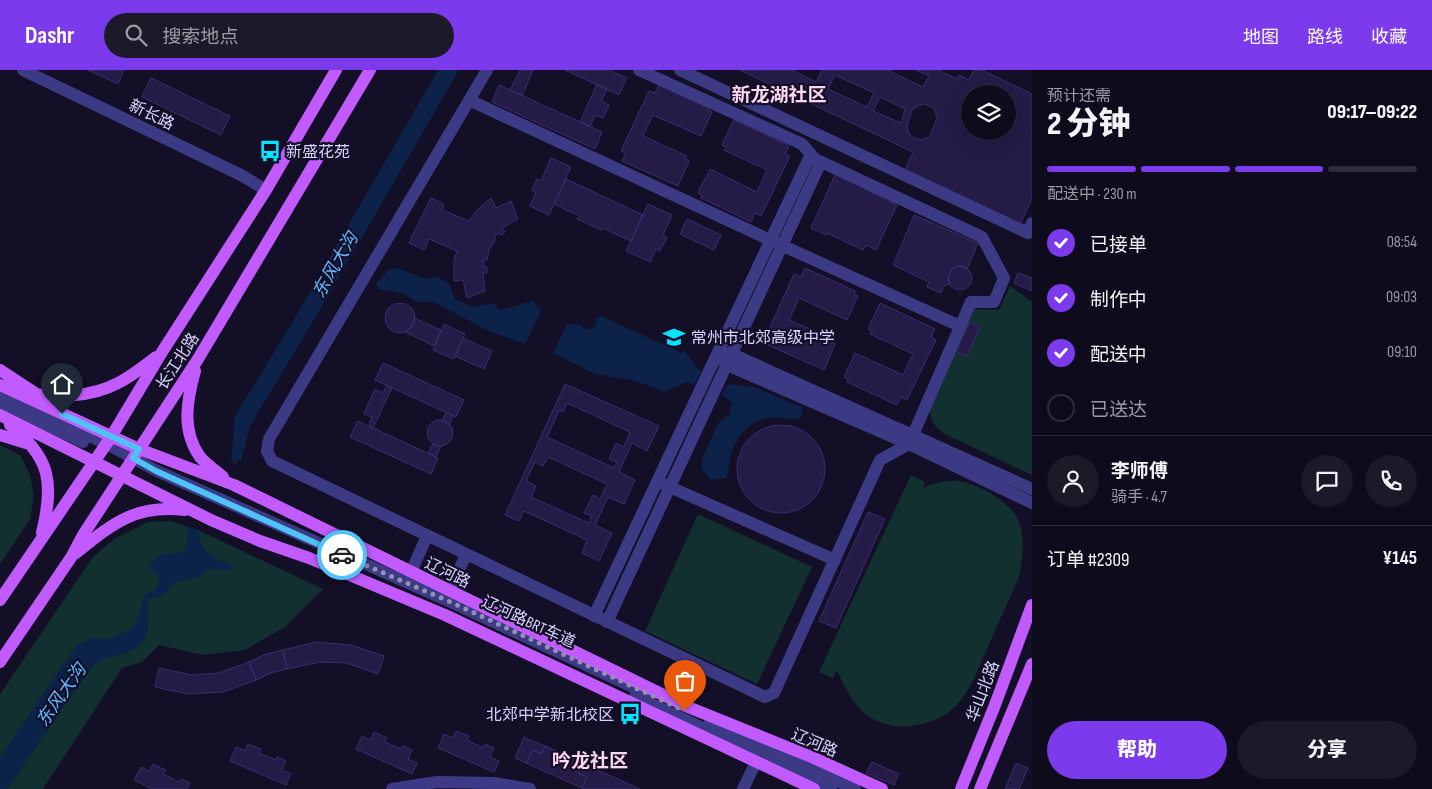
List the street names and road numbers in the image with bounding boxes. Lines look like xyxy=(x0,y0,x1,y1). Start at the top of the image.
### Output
street label: 新长路 xyxy=(126,96,177,134)
street label: 长江北路 xyxy=(153,330,204,394)
street label: 辽河路 xyxy=(422,554,473,592)
street label: 辽河路BRT车道 xyxy=(479,592,578,652)
street label: 华山北路 xyxy=(963,658,1004,725)
street label: 辽河路 xyxy=(789,725,840,762)

